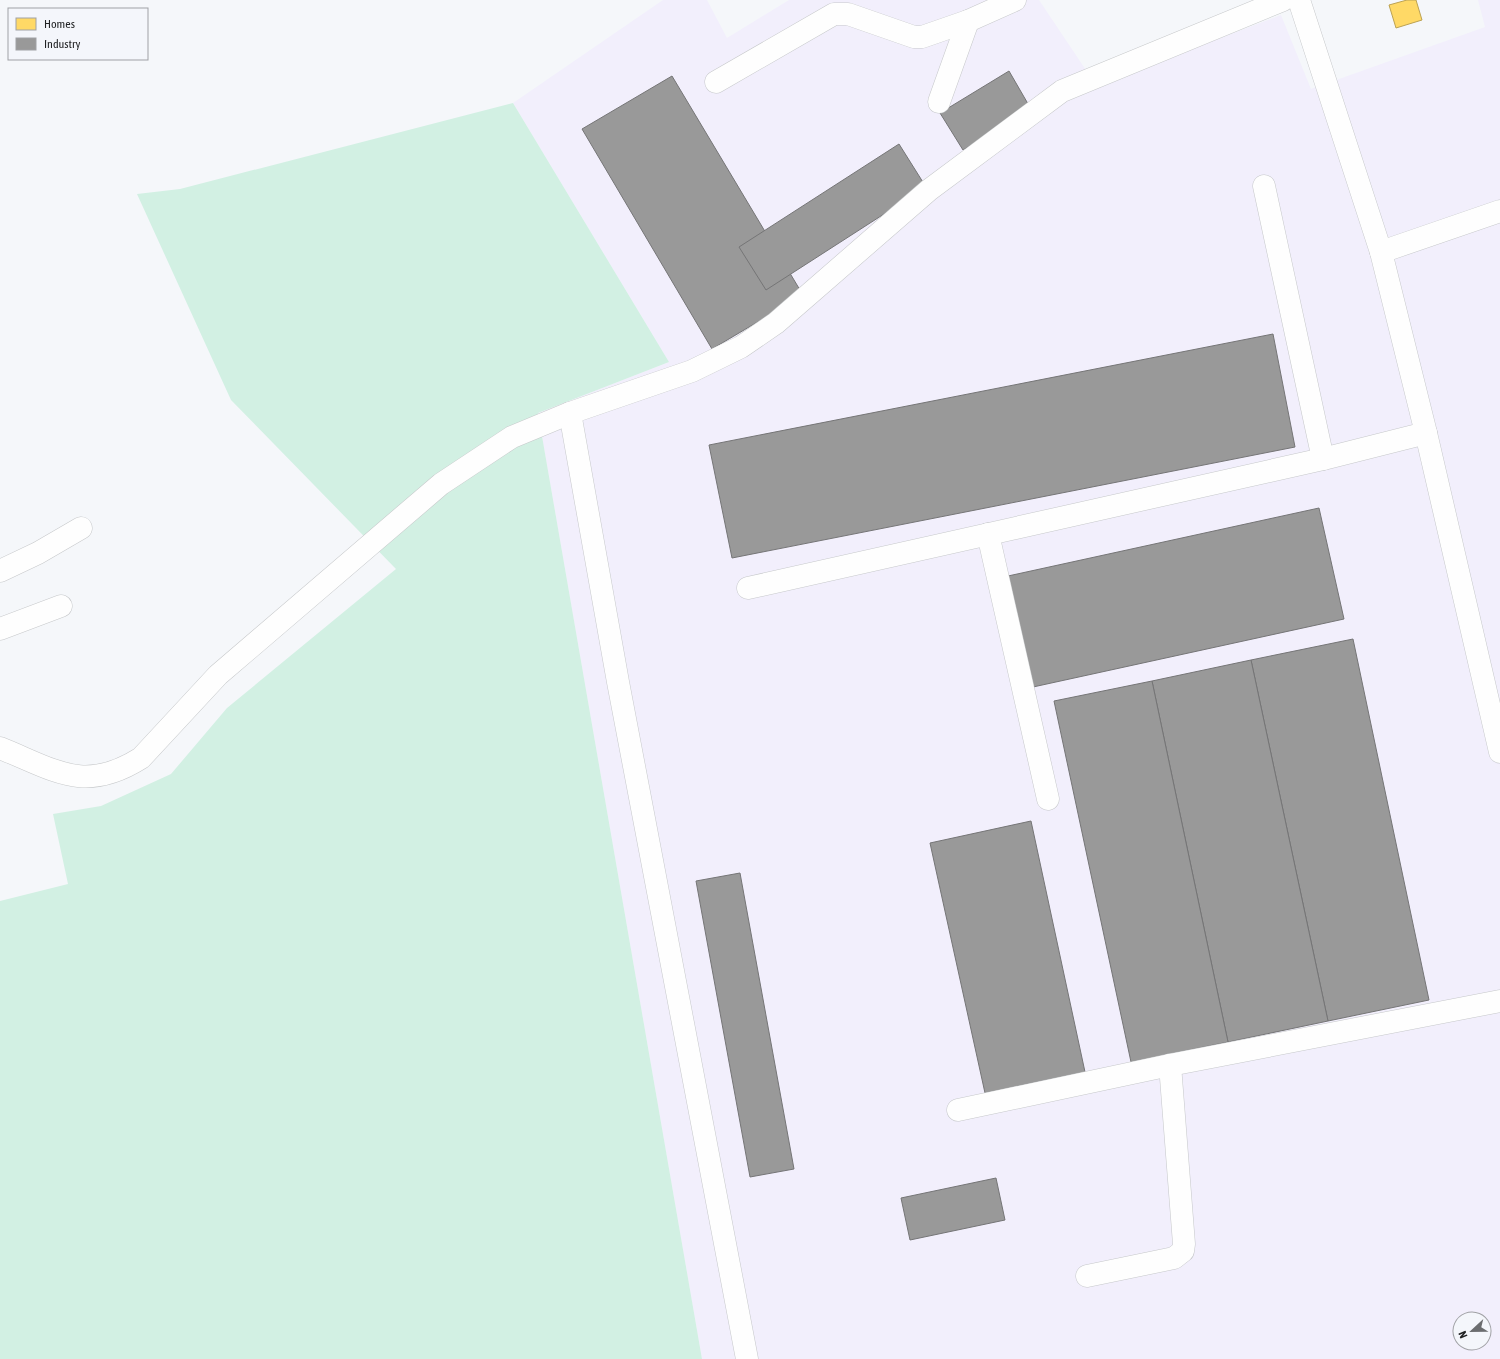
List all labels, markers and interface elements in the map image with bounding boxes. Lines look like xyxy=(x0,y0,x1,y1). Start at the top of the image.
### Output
legend xyxy=(8,8,148,60)
text: Homes xyxy=(44,17,75,31)
text: Industry xyxy=(44,37,81,51)
north arrow xyxy=(1452,1311,1492,1351)
text: N xyxy=(1456,1329,1470,1340)

